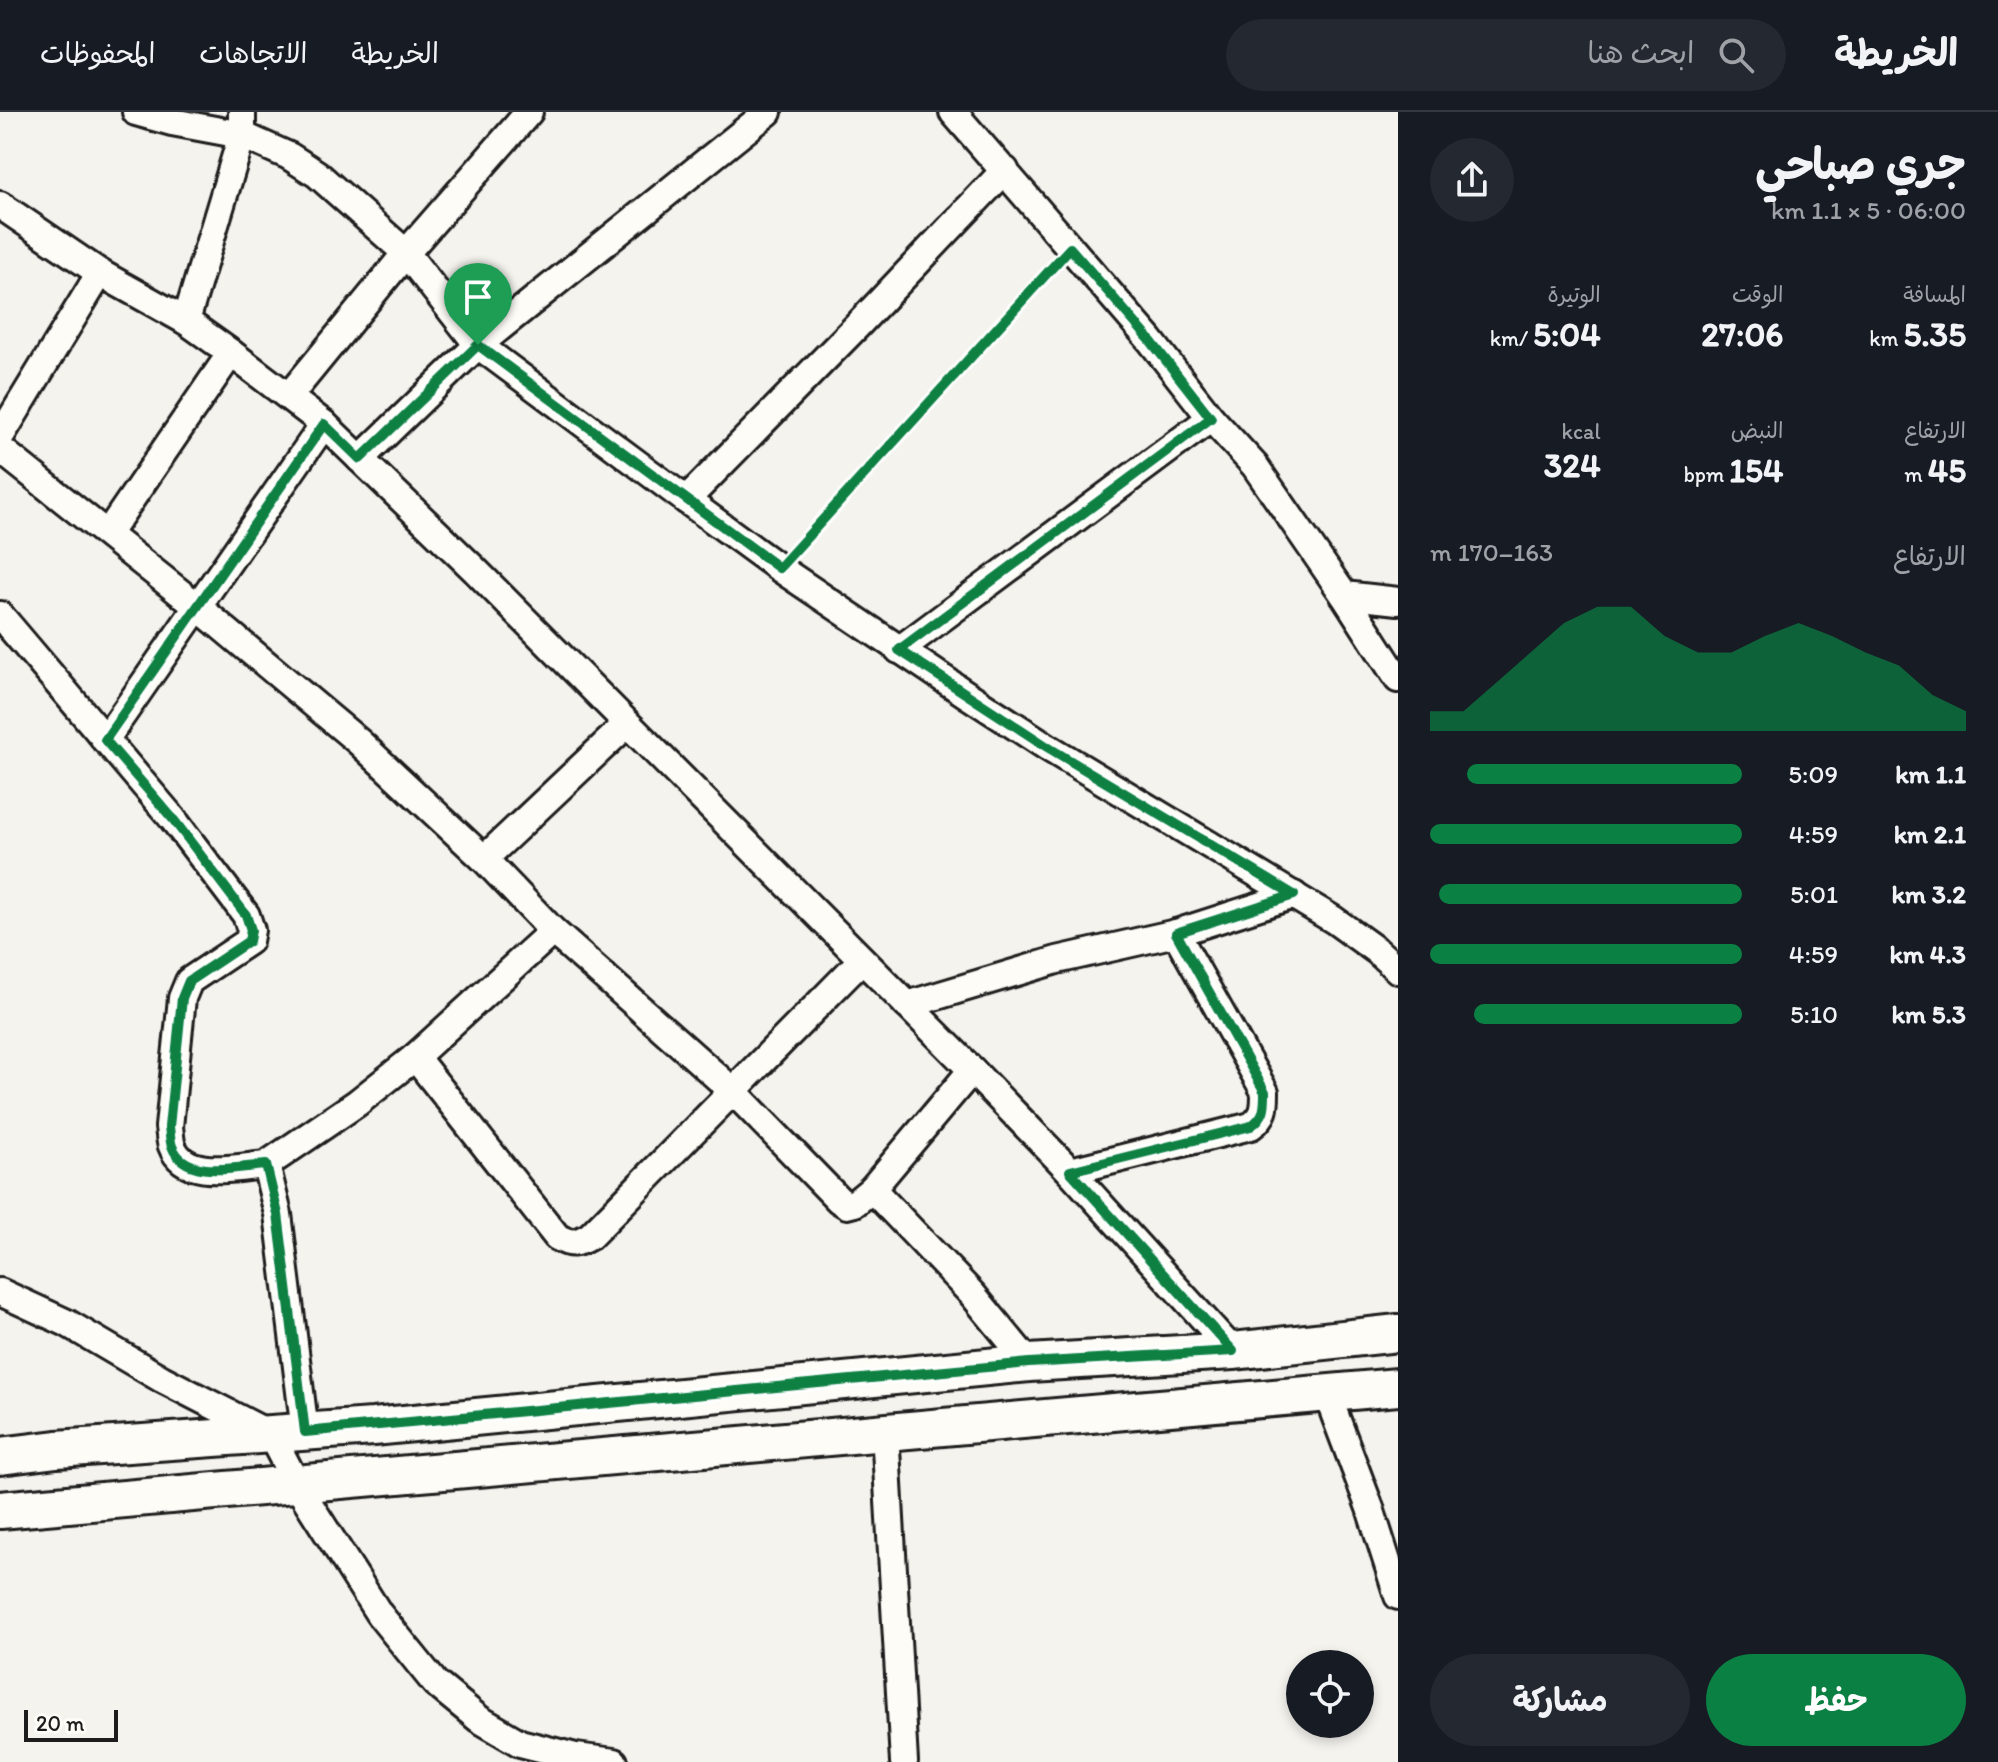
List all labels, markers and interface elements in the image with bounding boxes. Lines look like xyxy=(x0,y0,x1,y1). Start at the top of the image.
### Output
search box xyxy=(1226,19,1786,91)
text: الخريطة xyxy=(1834,30,1958,76)
icon: search xyxy=(1714,33,1758,77)
text: ابحث هنا xyxy=(1587,34,1694,71)
text: المحفوظات xyxy=(40,36,155,70)
text: الاتجاهات xyxy=(199,36,307,70)
text: الخريطة xyxy=(351,36,439,70)
text: جري صباحي xyxy=(1755,137,1966,190)
button: share xyxy=(1430,138,1514,222)
text: 06:00 · 5 × 1.1 km xyxy=(1771,194,1966,226)
pin xyxy=(444,263,512,345)
icon: arrive xyxy=(456,275,500,319)
text: الوتيرة xyxy=(1548,281,1601,308)
text: الوقت xyxy=(1732,281,1783,308)
text: المسافة xyxy=(1903,281,1966,308)
text: 5:04 xyxy=(1533,314,1601,355)
text: 27:06 xyxy=(1701,314,1783,355)
text: 5.35 xyxy=(1903,314,1966,355)
text: /km xyxy=(1490,325,1533,352)
text: km xyxy=(1869,325,1903,352)
text: النبض xyxy=(1731,417,1783,444)
text: الارتفاع xyxy=(1904,417,1966,444)
text: kcal xyxy=(1562,418,1601,445)
text: 324 xyxy=(1544,445,1601,486)
text: 154 xyxy=(1729,450,1783,491)
text: 45 xyxy=(1928,450,1966,491)
text: bpm xyxy=(1684,461,1729,488)
text: m xyxy=(1904,461,1928,488)
text: 163–170 m xyxy=(1430,536,1553,568)
text: الارتفاع xyxy=(1893,540,1966,572)
text: 5:09 xyxy=(1788,758,1838,790)
text: 1.1 km xyxy=(1895,758,1966,790)
text: 4:59 xyxy=(1789,818,1838,850)
text: 2.1 km xyxy=(1894,818,1966,850)
text: 5:01 xyxy=(1790,878,1838,910)
text: 3.2 km xyxy=(1892,878,1966,910)
text: 4:59 xyxy=(1789,938,1838,970)
text: 4.3 km xyxy=(1890,938,1966,970)
text: 5:10 xyxy=(1790,998,1838,1030)
text: 5.3 km xyxy=(1892,998,1966,1030)
map controls xyxy=(1286,1650,1374,1738)
button: locate xyxy=(1286,1650,1374,1738)
button: مشاركة xyxy=(1430,1654,1690,1746)
button: حفظ xyxy=(1706,1654,1966,1746)
scale bar xyxy=(24,1706,118,1742)
text: 20 m xyxy=(36,1710,85,1737)

